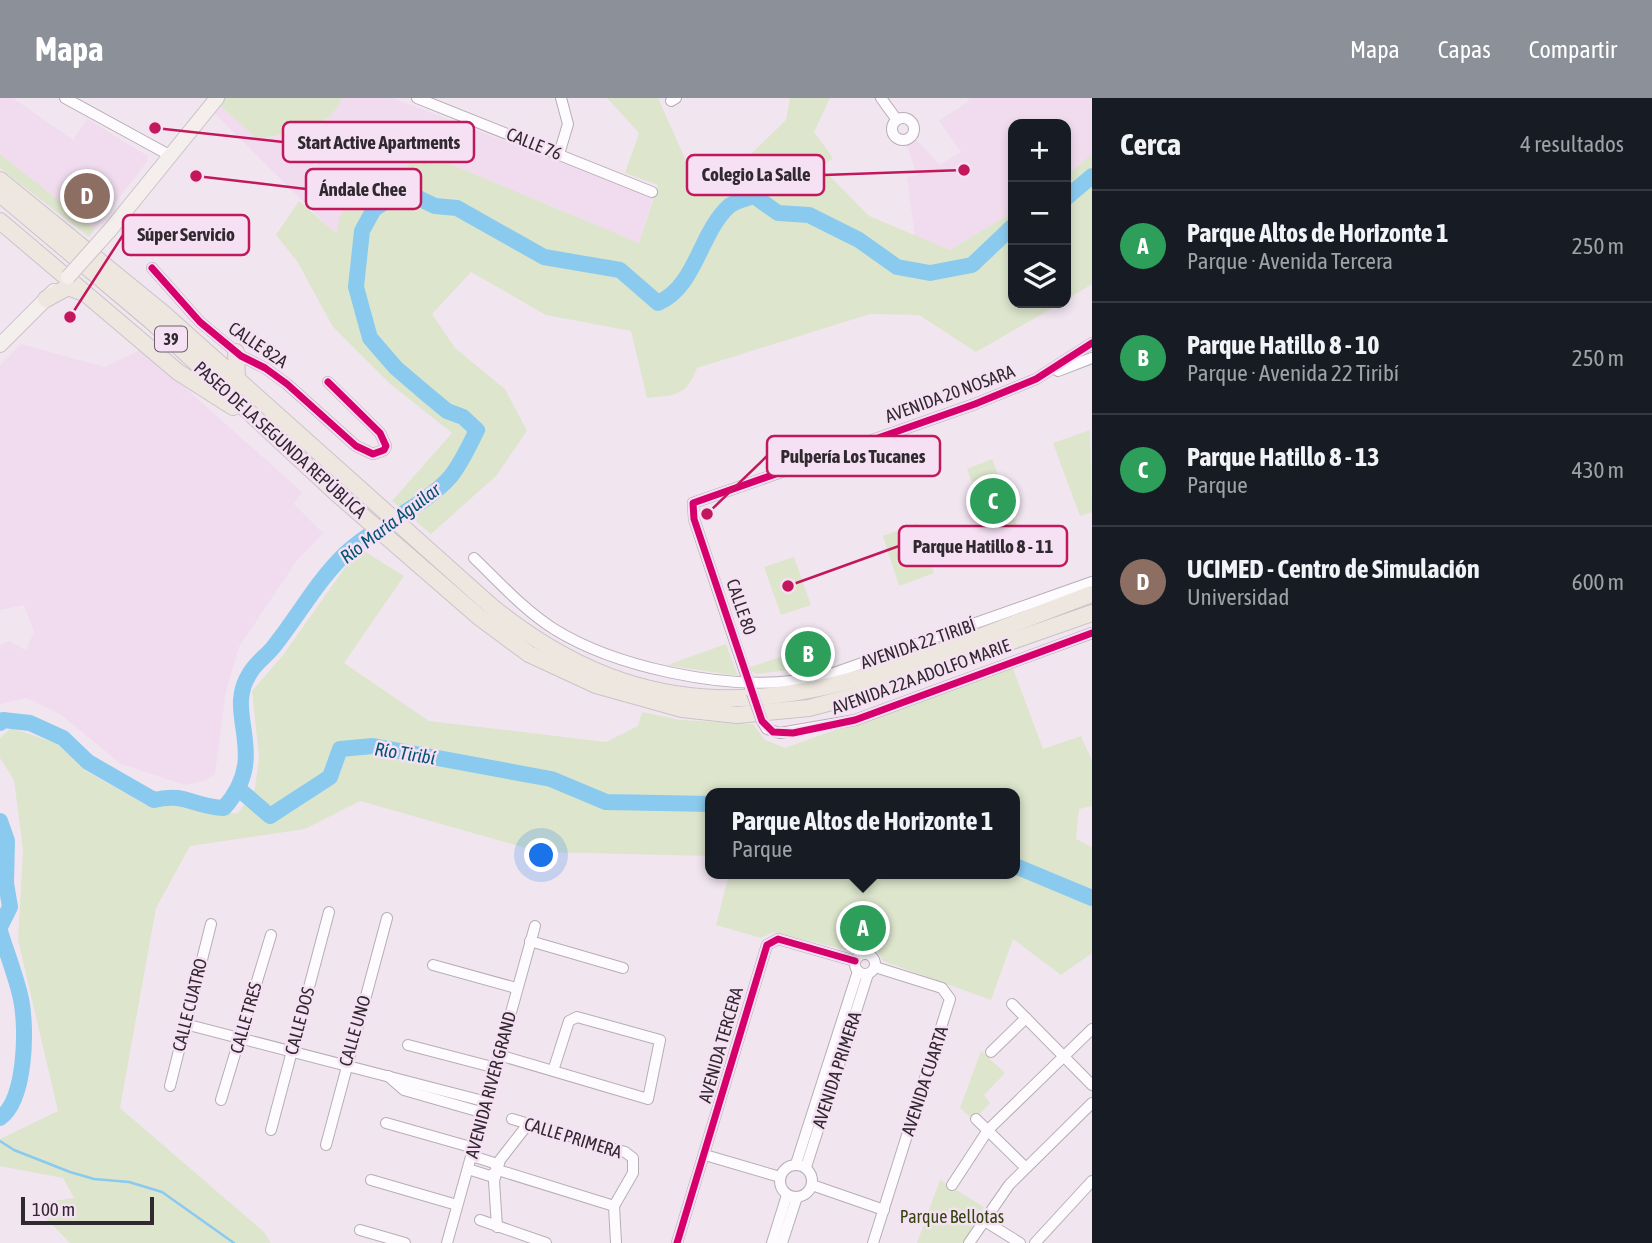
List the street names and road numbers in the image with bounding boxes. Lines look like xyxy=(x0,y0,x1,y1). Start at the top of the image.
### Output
street label: CALLE 76 xyxy=(503,123,565,164)
street label: CALLE 82A xyxy=(225,317,292,372)
road number: 39 xyxy=(155,327,187,352)
street label: PASEO DE LA SEGUNDA REPÚBLICA xyxy=(190,357,371,523)
street label: AVENIDA 20 NOSARA xyxy=(882,360,1018,427)
street label: CALLE 80 xyxy=(722,576,761,638)
street label: AVENIDA 22 TIRIBÍ xyxy=(858,614,978,673)
street label: AVENIDA 22A ADOLFO MARIE xyxy=(829,634,1013,719)
street label: CALLE CUATRO xyxy=(168,956,211,1054)
street label: CALLE TRES xyxy=(225,979,266,1056)
street label: CALLE DOS xyxy=(280,984,319,1057)
street label: AVENIDA TERCERA xyxy=(694,984,747,1105)
street label: CALLE UNO xyxy=(334,993,375,1069)
street label: AVENIDA RIVER GRAND xyxy=(461,1009,520,1161)
street label: AVENIDA PRIMERA xyxy=(808,1009,865,1131)
street label: AVENIDA CUARTA xyxy=(897,1023,952,1138)
street label: CALLE PRIMERA xyxy=(522,1113,625,1162)

